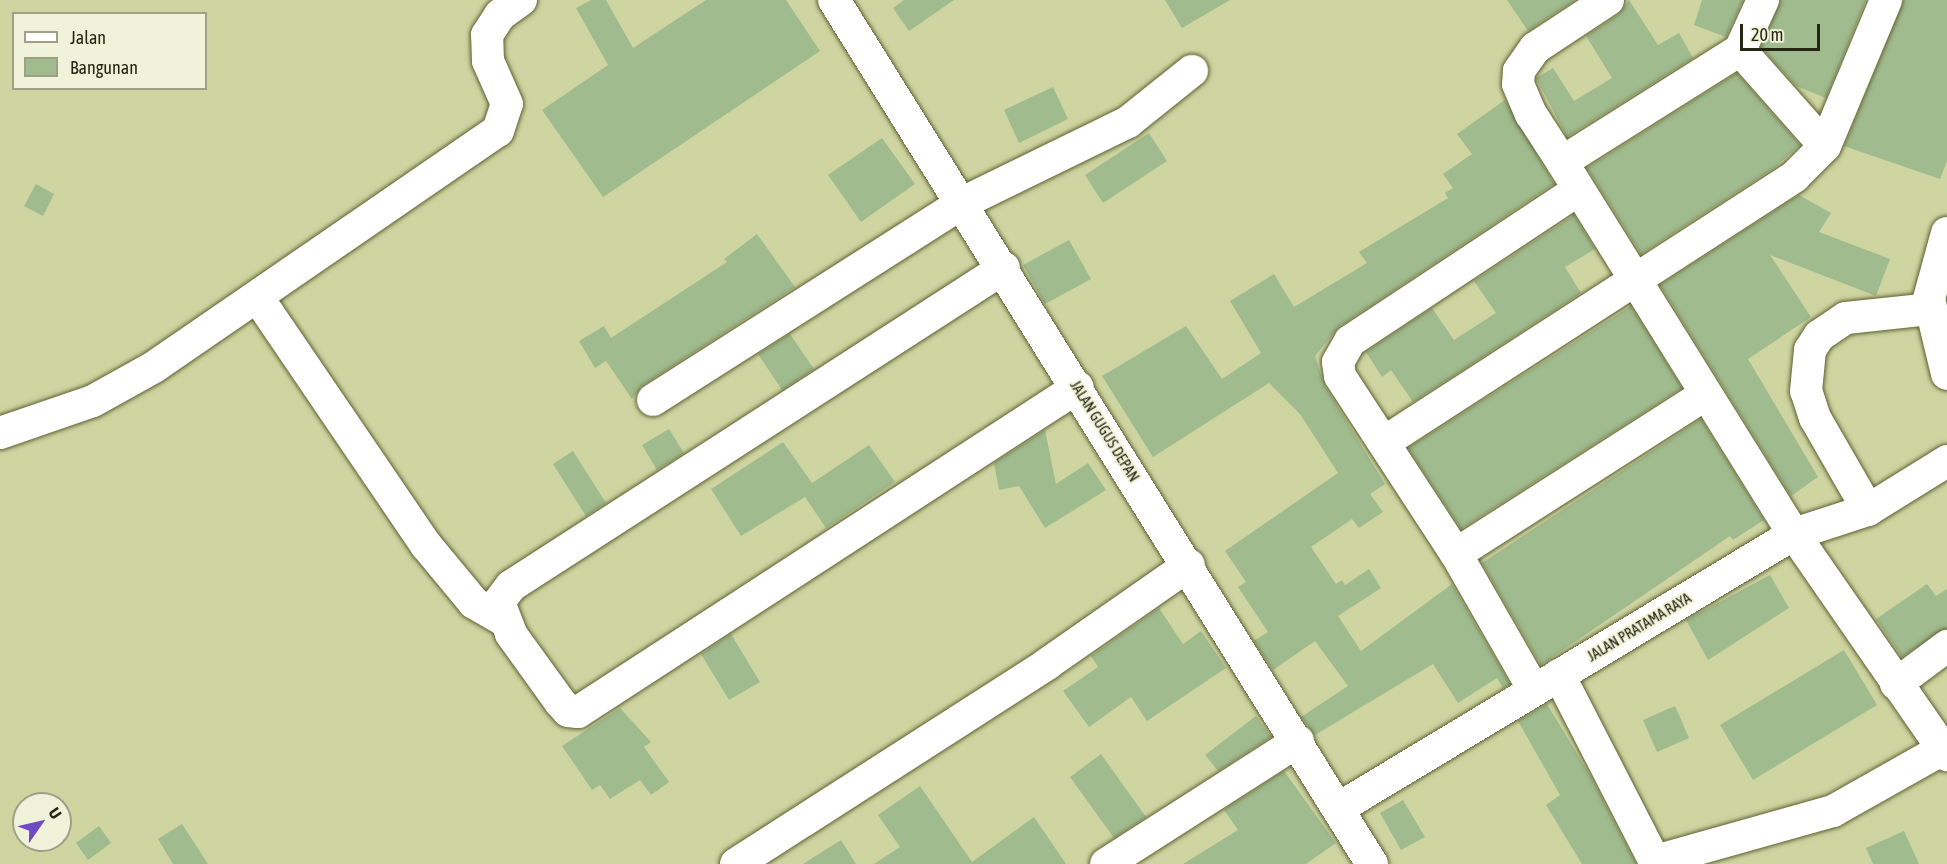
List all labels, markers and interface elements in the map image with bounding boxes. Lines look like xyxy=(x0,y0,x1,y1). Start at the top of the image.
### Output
legend xyxy=(12,12,207,90)
scale bar xyxy=(1743,12,1822,50)
text: 20 m xyxy=(1751,24,1783,45)
text: Jalan xyxy=(70,27,106,48)
text: Bangunan xyxy=(70,57,138,78)
street label: JALAN GUGUS DEPAN xyxy=(1067,377,1143,485)
street label: JALAN PRATAMA RAYA xyxy=(1584,589,1694,665)
north arrow xyxy=(12,792,72,852)
text: U xyxy=(45,804,65,822)

